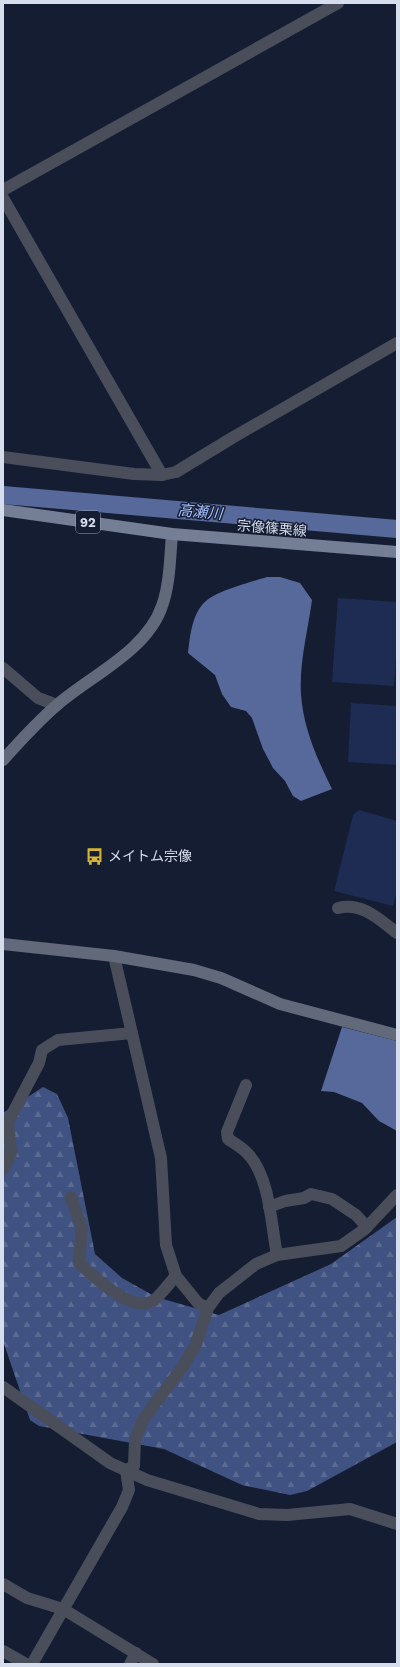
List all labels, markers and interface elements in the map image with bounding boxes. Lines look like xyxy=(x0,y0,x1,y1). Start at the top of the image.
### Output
water label: 高瀬川 xyxy=(177,501,225,523)
road number: 92 xyxy=(76,511,100,533)
street label: 宗像篠栗線 xyxy=(236,517,308,539)
bus stop icon: メイトム宗像 xyxy=(85,846,105,866)
place label: メイトム宗像 xyxy=(108,848,192,864)

